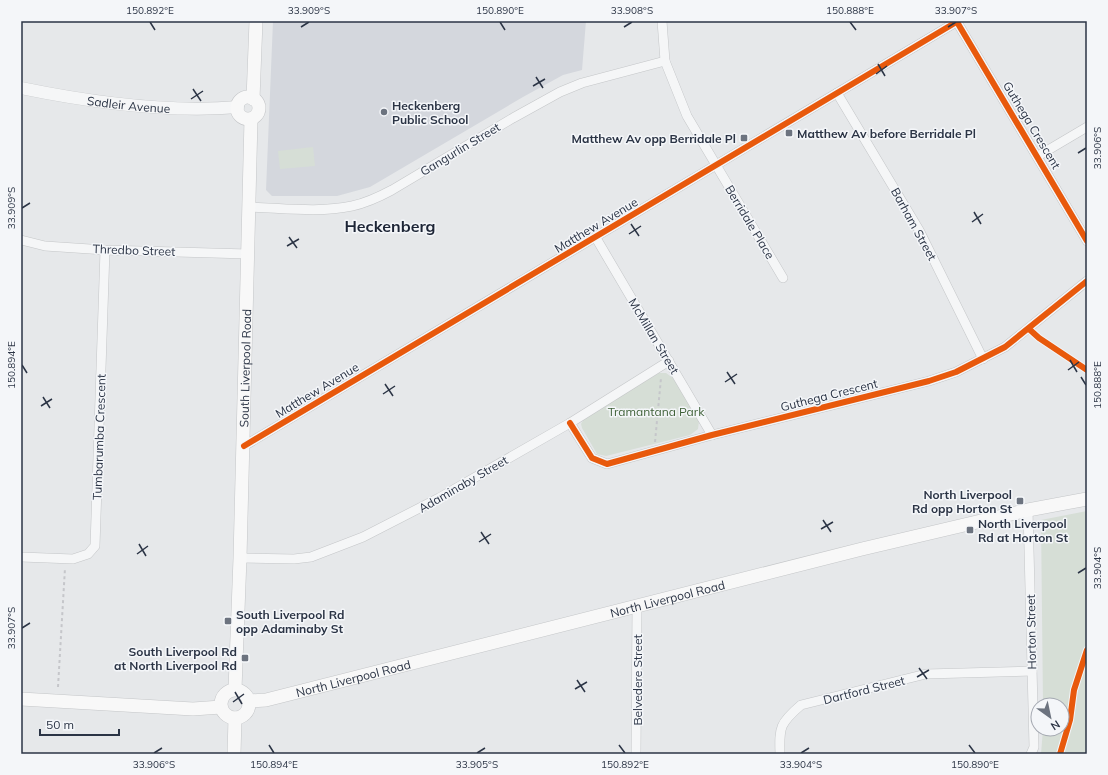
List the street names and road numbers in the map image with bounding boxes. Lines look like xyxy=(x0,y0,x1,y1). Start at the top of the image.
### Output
street label: Guthega Crescent xyxy=(1000,78,1064,172)
street label: Sadleir Avenue xyxy=(86,92,171,116)
street label: Gangurlin Street xyxy=(417,119,503,179)
street label: Berridale Place xyxy=(722,182,778,262)
street label: Barham Street xyxy=(888,185,940,263)
street label: Matthew Avenue xyxy=(552,194,640,256)
street label: Thredbo Street xyxy=(92,241,176,259)
street label: McMillan Street xyxy=(626,295,682,377)
street label: South Liverpool Road xyxy=(236,309,254,428)
street label: Matthew Avenue xyxy=(273,359,361,421)
street label: Tumbarumba Crescent xyxy=(89,374,109,500)
street label: Guthega Crescent xyxy=(779,376,879,414)
street label: Adaminaby Street xyxy=(416,452,510,516)
street label: North Liverpool Road xyxy=(608,577,726,620)
street label: Horton Street xyxy=(1023,594,1039,670)
street label: Belvedere Street xyxy=(630,634,645,726)
street label: North Liverpool Road xyxy=(294,656,412,700)
street label: Dartford Street xyxy=(822,673,906,707)

